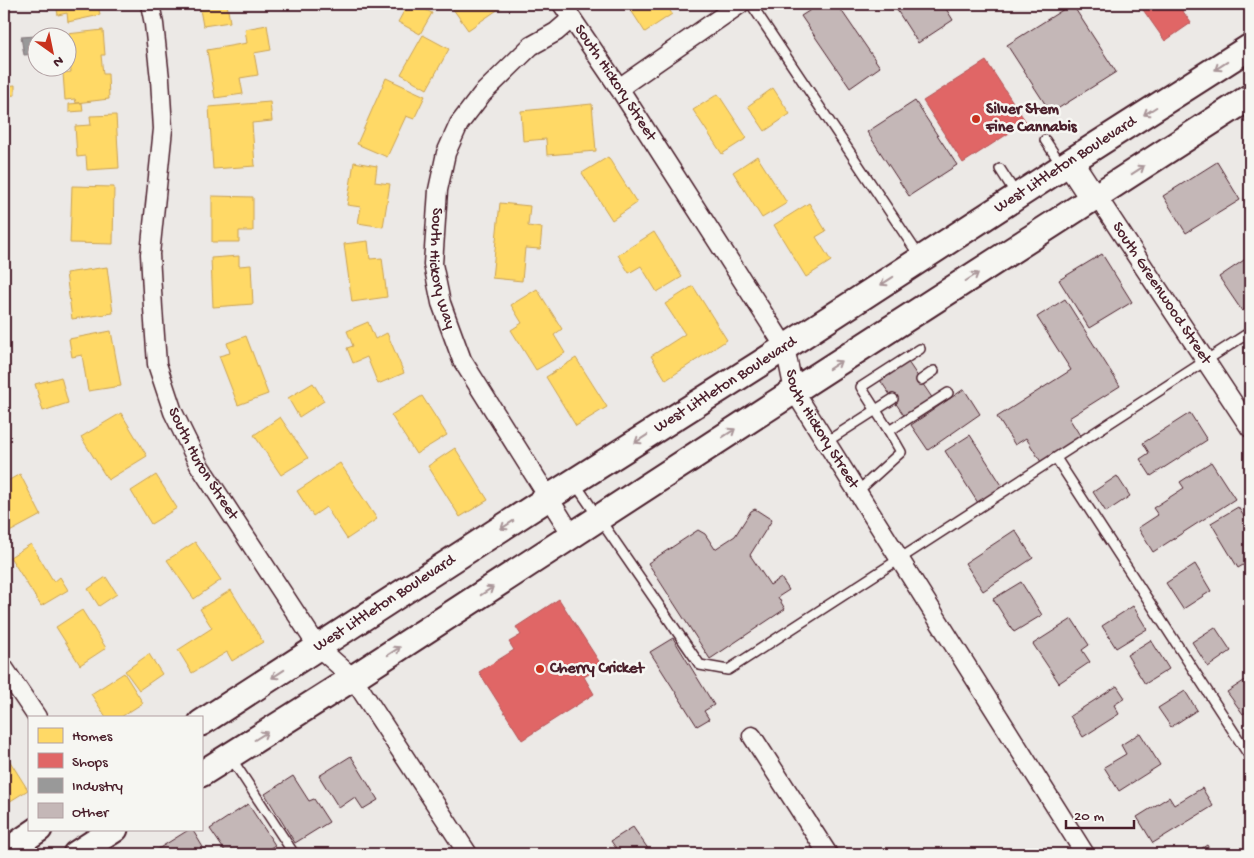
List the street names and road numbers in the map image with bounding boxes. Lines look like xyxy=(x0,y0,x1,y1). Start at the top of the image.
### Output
street label: South Hickory Street xyxy=(569,21,661,146)
street label: West Littleton Boulevard xyxy=(991,111,1142,218)
street label: South Hickory Way xyxy=(423,207,459,332)
street label: South Greenwood Street xyxy=(1107,219,1216,370)
street label: West Littleton Boulevard xyxy=(651,332,802,438)
street label: South Hickory Street xyxy=(780,368,863,494)
street label: South Huron Street xyxy=(163,405,243,525)
street label: West Littleton Boulevard xyxy=(310,550,461,657)

